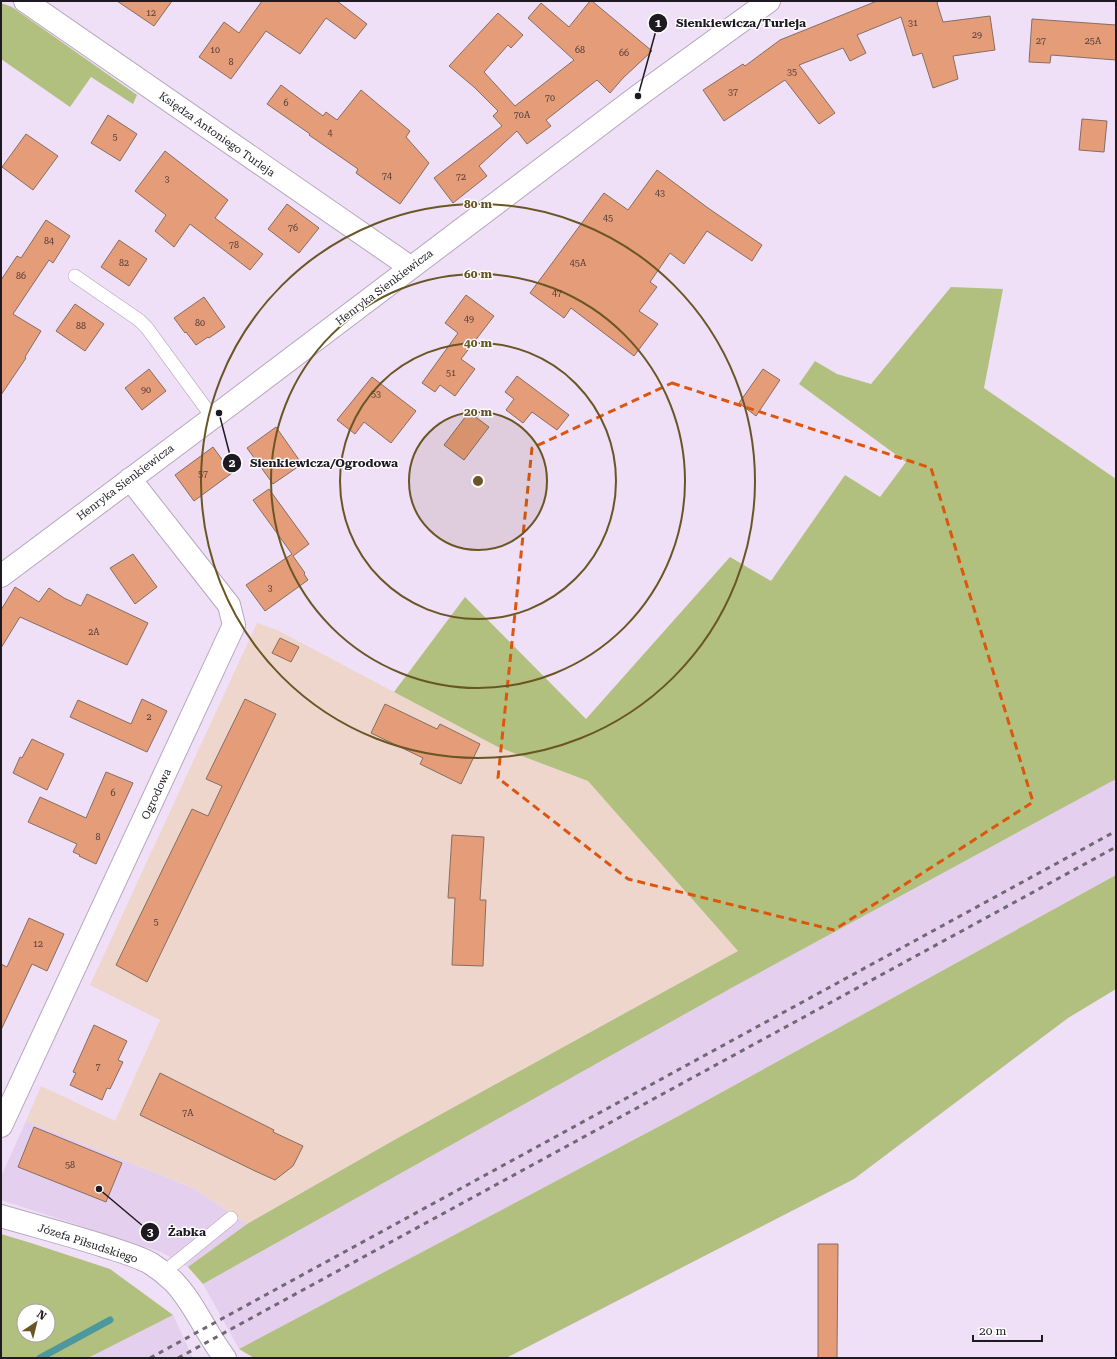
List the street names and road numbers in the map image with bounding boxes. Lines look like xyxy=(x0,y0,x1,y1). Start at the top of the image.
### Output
street label: Księdza Antoniego Turleja xyxy=(156,89,277,180)
street label: Henryka Sienkiewicza xyxy=(333,247,436,328)
street label: Henryka Sienkiewicza xyxy=(74,442,177,523)
street label: Ogrodowa xyxy=(139,767,174,822)
street label: Józefa Piłsudskiego xyxy=(36,1221,140,1266)

